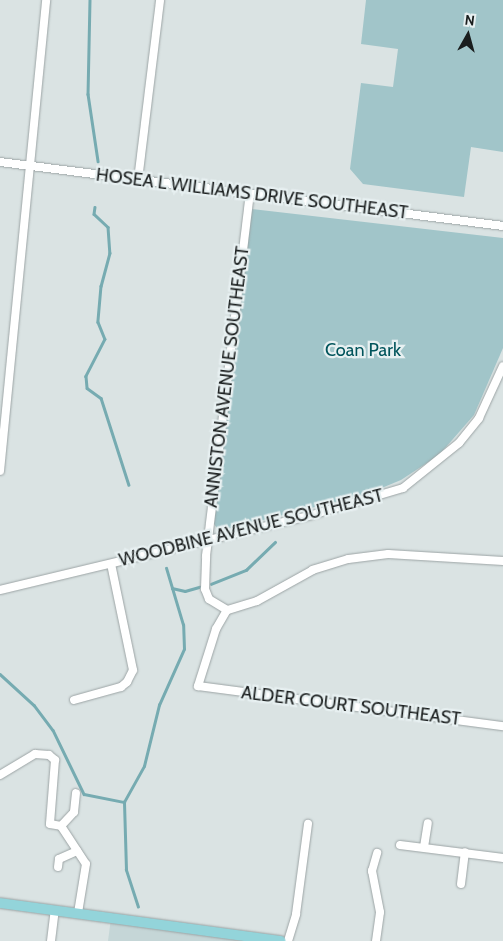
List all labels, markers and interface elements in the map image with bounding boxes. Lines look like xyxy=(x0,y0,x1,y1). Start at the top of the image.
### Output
north arrow xyxy=(443,10,493,60)
text: N xyxy=(464,11,476,30)
street label: HOSEA L WILLIAMS DRIVE SOUTHEAST xyxy=(95,164,409,224)
street label: ANNISTON AVENUE SOUTHEAST xyxy=(200,245,254,509)
park label: Coan Park xyxy=(325,339,401,361)
street label: WOODBINE AVENUE SOUTHEAST xyxy=(117,485,385,571)
street label: ALDER COURT SOUTHEAST xyxy=(240,682,462,730)

